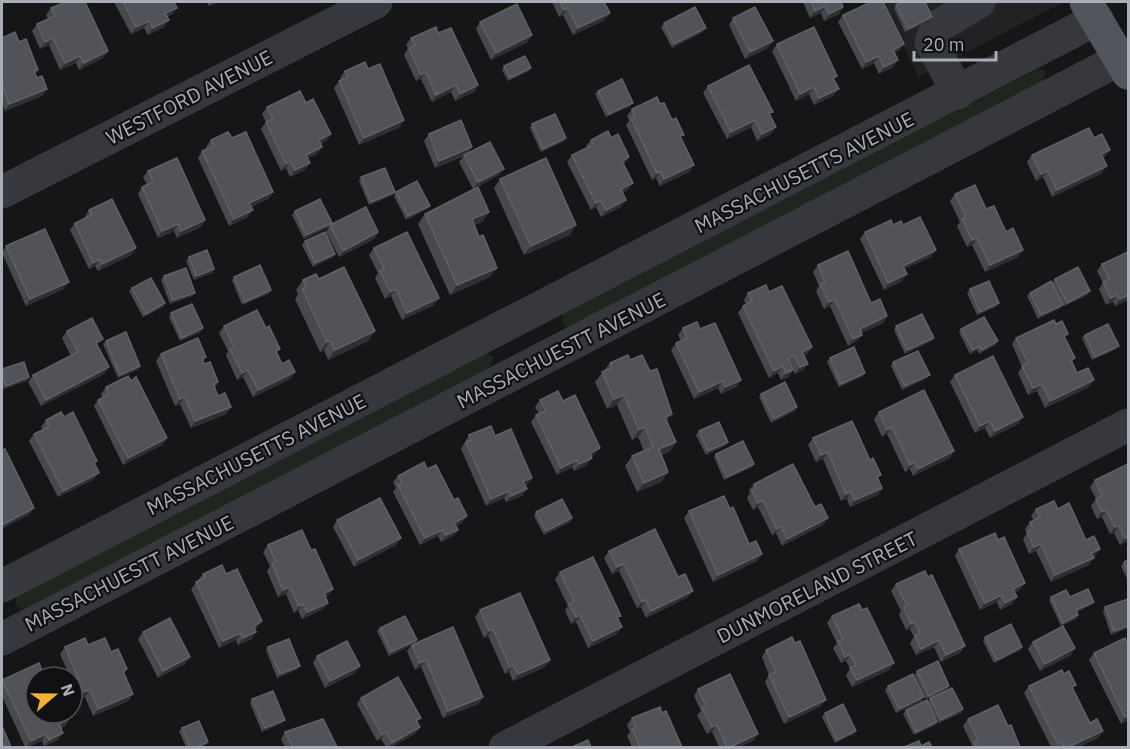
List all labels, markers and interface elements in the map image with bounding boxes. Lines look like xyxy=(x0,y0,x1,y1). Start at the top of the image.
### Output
scale bar xyxy=(914,24,996,62)
text: 20 m xyxy=(923,33,965,56)
street label: WESTFORD AVENUE xyxy=(101,43,277,151)
street label: MASSACHUSETTS AVENUE xyxy=(690,105,918,239)
street label: MASSACHUESTT AVENUE xyxy=(452,286,670,414)
street label: MASSACHUSETTS AVENUE xyxy=(142,387,370,521)
street label: MASSACHUESTT AVENUE xyxy=(20,509,238,637)
street label: DUNMORELAND STREET xyxy=(712,525,922,649)
north arrow xyxy=(24,665,84,725)
text: N xyxy=(57,681,79,699)

